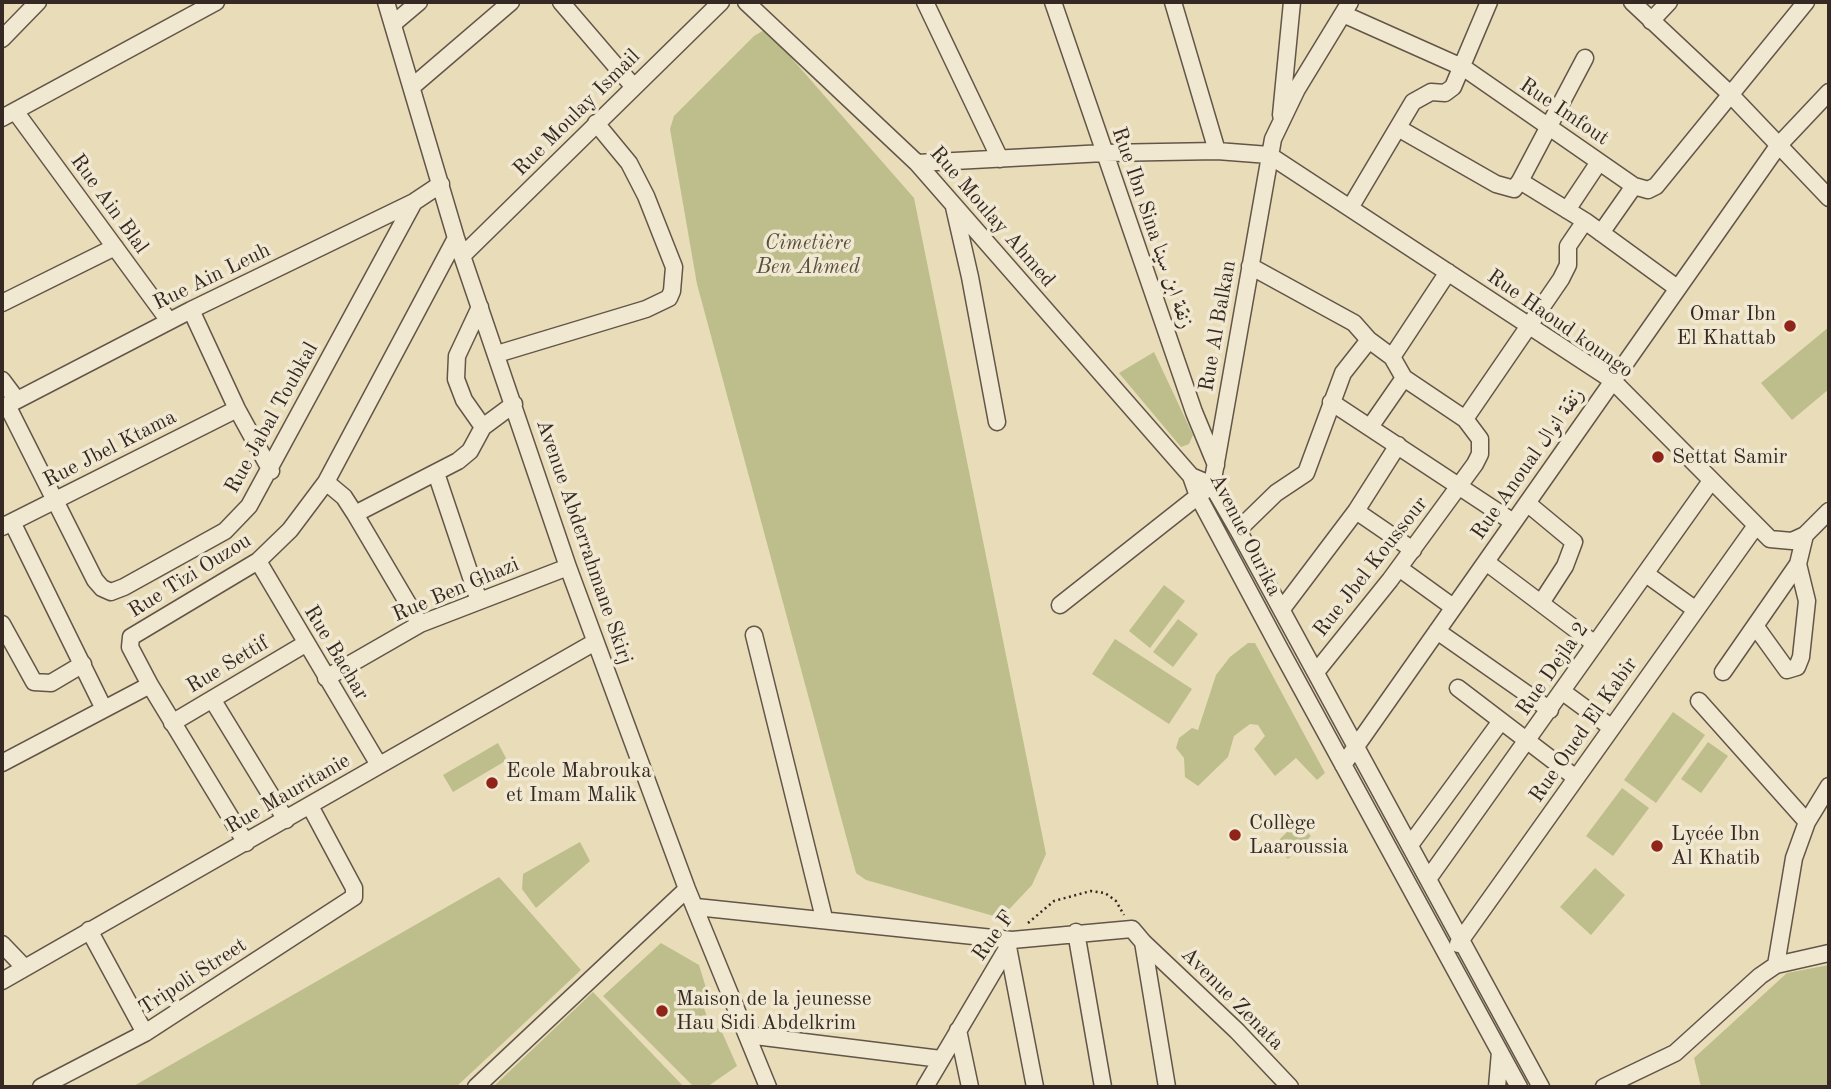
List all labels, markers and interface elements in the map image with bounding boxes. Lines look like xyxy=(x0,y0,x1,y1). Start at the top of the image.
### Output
street label: Rue Moulay Ismail xyxy=(508,44,646,182)
street label: Rue Imfout xyxy=(1514,73,1614,151)
street label: Rue Ibn Sina زنقة ابن سينا xyxy=(1106,124,1198,332)
street label: Rue Moulay Ahmed xyxy=(924,141,1060,293)
street label: Rue Ain Blal xyxy=(64,149,154,259)
park label: Cimetière Ben Ahmed xyxy=(756,230,860,280)
street label: Rue Ain Leuh xyxy=(149,238,275,316)
street label: Rue Al Balkan xyxy=(1194,259,1242,393)
street label: Rue Haoud koungo xyxy=(1482,264,1638,384)
place label: Omar Ibn El Khattab xyxy=(1676,301,1776,351)
marker: Omar Ibn El Khattab xyxy=(1782,318,1798,334)
street label: Rue Jabal Toubkal xyxy=(220,338,324,498)
street label: Rue Anoual زنقة انوال xyxy=(1466,383,1590,545)
street label: Rue Jbel Ktama xyxy=(39,405,181,493)
street label: Avenue Abderrahmane Skirj xyxy=(530,416,638,668)
place label: Settat Samir xyxy=(1672,444,1787,470)
marker: Settat Samir xyxy=(1650,449,1666,465)
street label: Avenue Ourika xyxy=(1203,470,1287,600)
street label: Rue Jbel Koussour xyxy=(1308,492,1434,642)
street label: Rue Tizi Ouzou xyxy=(124,528,256,624)
street label: Rue Ben Ghazi xyxy=(389,552,523,628)
street label: Rue Bachar xyxy=(298,601,374,705)
street label: Rue Dejla 2 xyxy=(1512,617,1594,721)
street label: Rue Settif xyxy=(182,631,274,699)
street label: Rue Oued El Kabir xyxy=(1524,653,1644,807)
street label: Rue Mauritanie xyxy=(221,748,355,840)
place label: Ecole Mabrouka et Imam Malik xyxy=(506,758,652,808)
marker: Ecole Mabrouka et Imam Malik xyxy=(484,775,500,791)
place label: Collège Laaroussia xyxy=(1249,810,1348,860)
place label: Lycée Ibn Al Khatib xyxy=(1671,821,1760,871)
marker: Collège Laaroussia xyxy=(1227,827,1243,843)
marker: Lycée Ibn Al Khatib xyxy=(1649,838,1665,854)
street label: Rue F xyxy=(967,906,1021,966)
street label: Tripoli Street xyxy=(134,933,252,1021)
street label: Avenue Zenata xyxy=(1175,942,1289,1056)
place label: Maison de la jeunesse Hau Sidi Abdelkrim xyxy=(676,986,871,1036)
marker: Maison de la jeunesse Hau Sidi Abdelkrim xyxy=(654,1003,670,1019)

